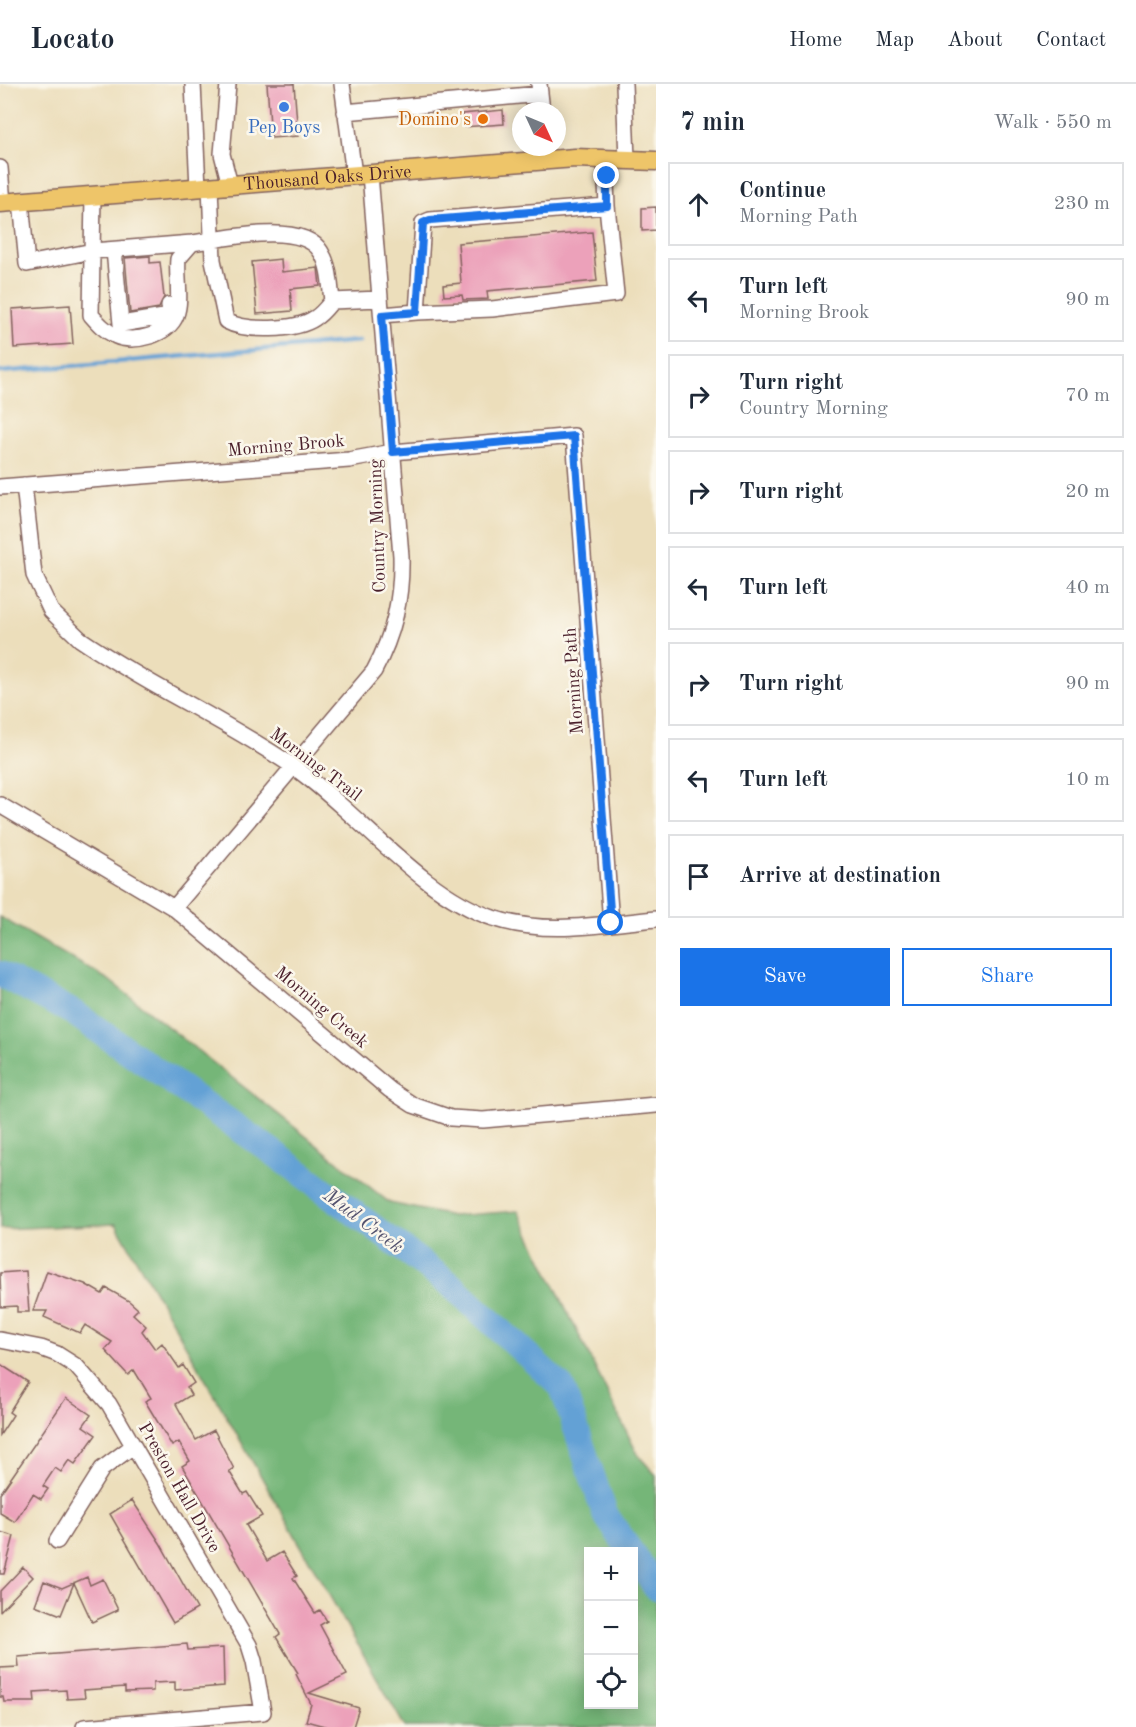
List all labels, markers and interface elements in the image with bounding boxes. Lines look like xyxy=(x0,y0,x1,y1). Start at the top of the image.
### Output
text: Locato xyxy=(30,27,115,55)
text: Home xyxy=(789,30,842,51)
text: Map xyxy=(875,30,914,51)
text: About xyxy=(947,30,1003,51)
text: Contact xyxy=(1036,30,1106,51)
marker: Pep Boys xyxy=(277,100,291,114)
north arrow xyxy=(512,102,566,156)
text: 7 min xyxy=(680,110,745,136)
place label: Domino's xyxy=(398,111,471,129)
marker: Domino's xyxy=(476,112,490,126)
text: Walk · 550 m xyxy=(993,113,1112,133)
place label: Pep Boys xyxy=(248,119,321,137)
route end xyxy=(593,162,619,188)
street label: Thousand Oaks Drive xyxy=(242,163,412,194)
text: Continue xyxy=(739,180,826,202)
icon: ahead xyxy=(682,188,715,221)
text: 230 m xyxy=(1054,194,1110,214)
text: Morning Path xyxy=(739,207,858,227)
text: Turn left xyxy=(739,276,828,298)
icon: left xyxy=(682,284,715,317)
text: 90 m xyxy=(1065,290,1110,310)
text: Morning Brook xyxy=(739,303,870,323)
text: Turn right xyxy=(739,372,843,394)
icon: right xyxy=(682,380,715,413)
text: 70 m xyxy=(1065,386,1110,406)
text: Country Morning xyxy=(739,399,888,419)
street label: Morning Brook xyxy=(227,432,345,460)
street label: Country Morning xyxy=(367,458,389,593)
icon: right xyxy=(682,476,715,509)
text: Turn right xyxy=(739,481,843,503)
text: 20 m xyxy=(1065,482,1110,502)
icon: left xyxy=(682,572,715,605)
text: Turn left xyxy=(739,577,828,599)
text: 40 m xyxy=(1065,578,1110,598)
street label: Morning Path xyxy=(561,627,587,735)
icon: right xyxy=(682,668,715,701)
text: Turn right xyxy=(739,673,843,695)
text: 90 m xyxy=(1065,674,1110,694)
street label: Morning Trail xyxy=(266,725,365,805)
icon: left xyxy=(682,764,715,797)
text: Turn left xyxy=(739,769,828,791)
text: 10 m xyxy=(1065,770,1110,790)
icon: arrive xyxy=(682,860,715,893)
text: Arrive at destination xyxy=(739,865,941,887)
route start xyxy=(597,909,623,935)
button: Save xyxy=(680,948,890,1006)
button: Share xyxy=(902,948,1112,1006)
street label: Morning Creek xyxy=(271,964,372,1052)
water label: Mud Creek xyxy=(319,1185,406,1258)
street label: Preston Hall Drive xyxy=(135,1419,224,1556)
map controls xyxy=(584,1547,638,1709)
button: + xyxy=(584,1547,638,1601)
button: − xyxy=(584,1601,638,1655)
button: locate xyxy=(584,1655,638,1709)

